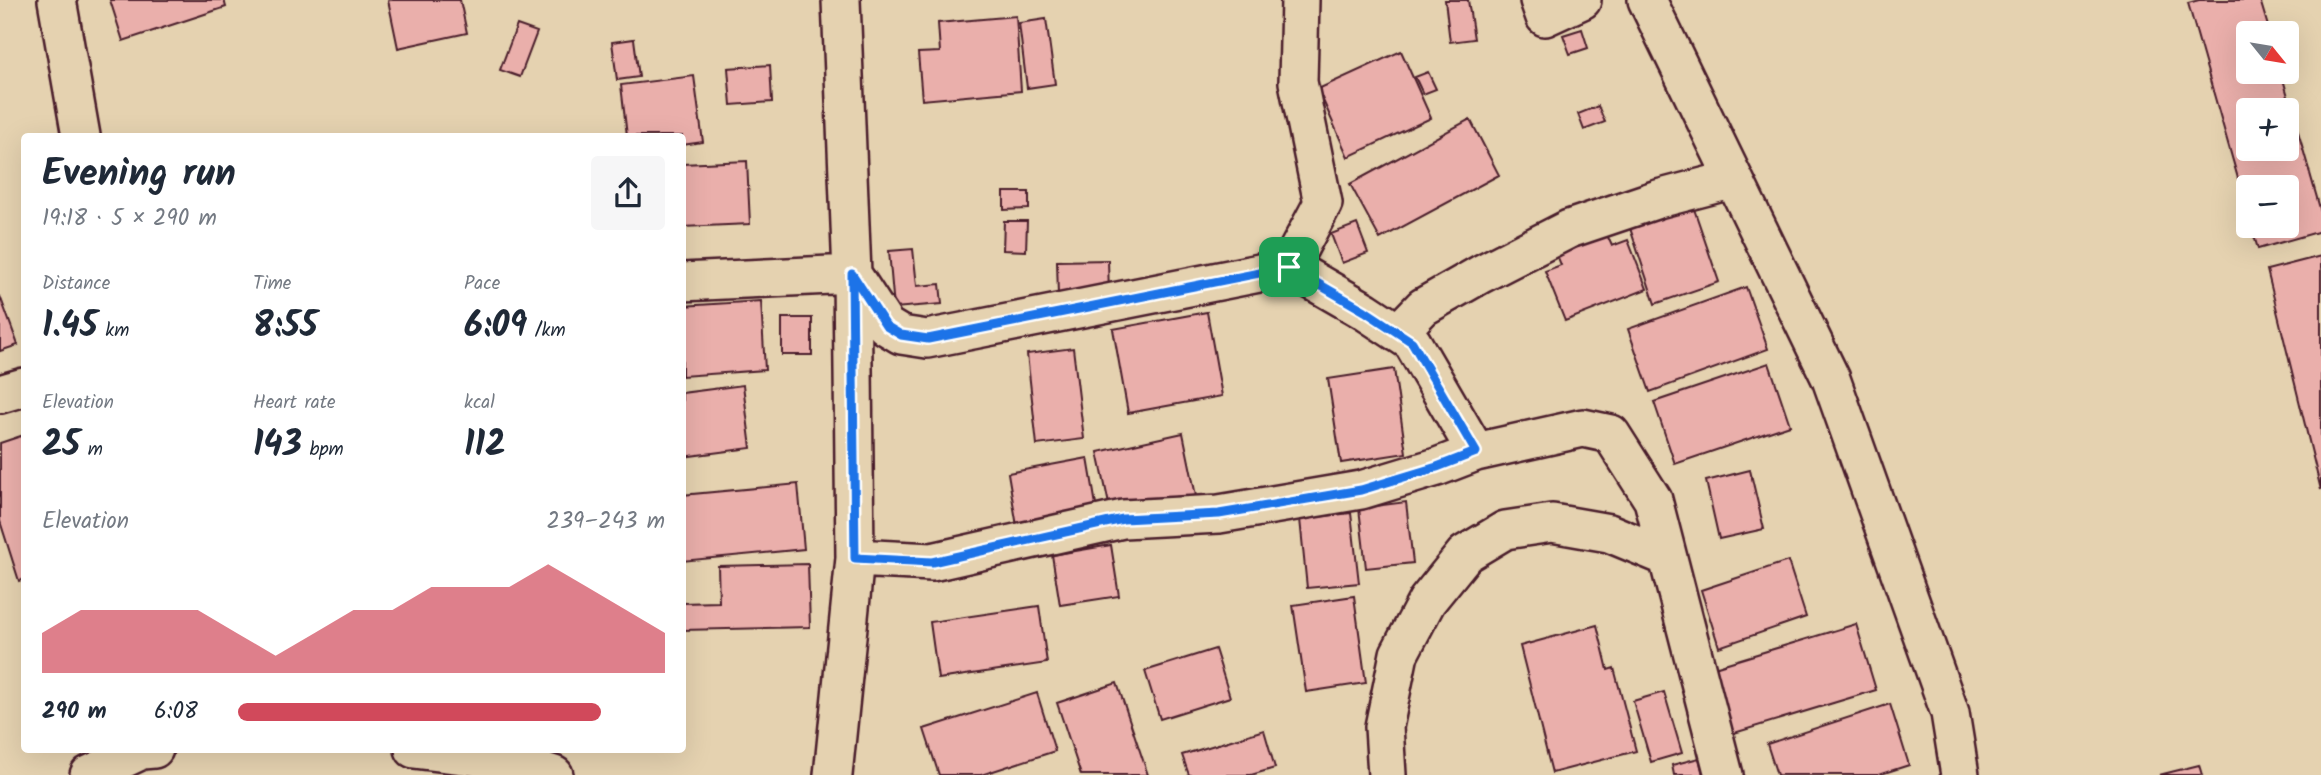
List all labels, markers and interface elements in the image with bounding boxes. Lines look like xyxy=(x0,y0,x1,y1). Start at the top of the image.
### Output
north arrow xyxy=(2236,21,2300,84)
map controls xyxy=(2236,21,2299,238)
button: + xyxy=(2236,98,2299,161)
text: Evening run xyxy=(42,145,236,205)
button: share xyxy=(591,156,665,230)
button: − xyxy=(2236,175,2299,238)
text: 19:18 · 5 × 290 m xyxy=(42,201,217,237)
pin xyxy=(1259,237,1319,297)
icon: arrive xyxy=(1270,248,1308,286)
text: Distance xyxy=(42,269,110,299)
text: Time xyxy=(253,269,291,299)
text: Pace xyxy=(464,269,500,299)
text: 1.45 xyxy=(42,299,98,355)
text: 8:55 xyxy=(253,299,318,355)
text: 6:09 xyxy=(464,299,527,355)
text: km xyxy=(98,316,129,346)
text: /km xyxy=(527,316,566,346)
text: Elevation xyxy=(42,388,114,418)
text: Heart rate xyxy=(253,388,336,418)
text: kcal xyxy=(464,388,495,418)
text: 25 xyxy=(42,418,80,474)
text: 143 xyxy=(253,418,302,474)
text: 112 xyxy=(464,418,506,474)
text: m xyxy=(80,435,103,465)
text: bpm xyxy=(302,435,344,465)
text: Elevation xyxy=(42,504,129,540)
text: 239–243 m xyxy=(547,504,665,540)
text: 290 m xyxy=(42,694,107,730)
text: 6:08 xyxy=(154,694,198,730)

